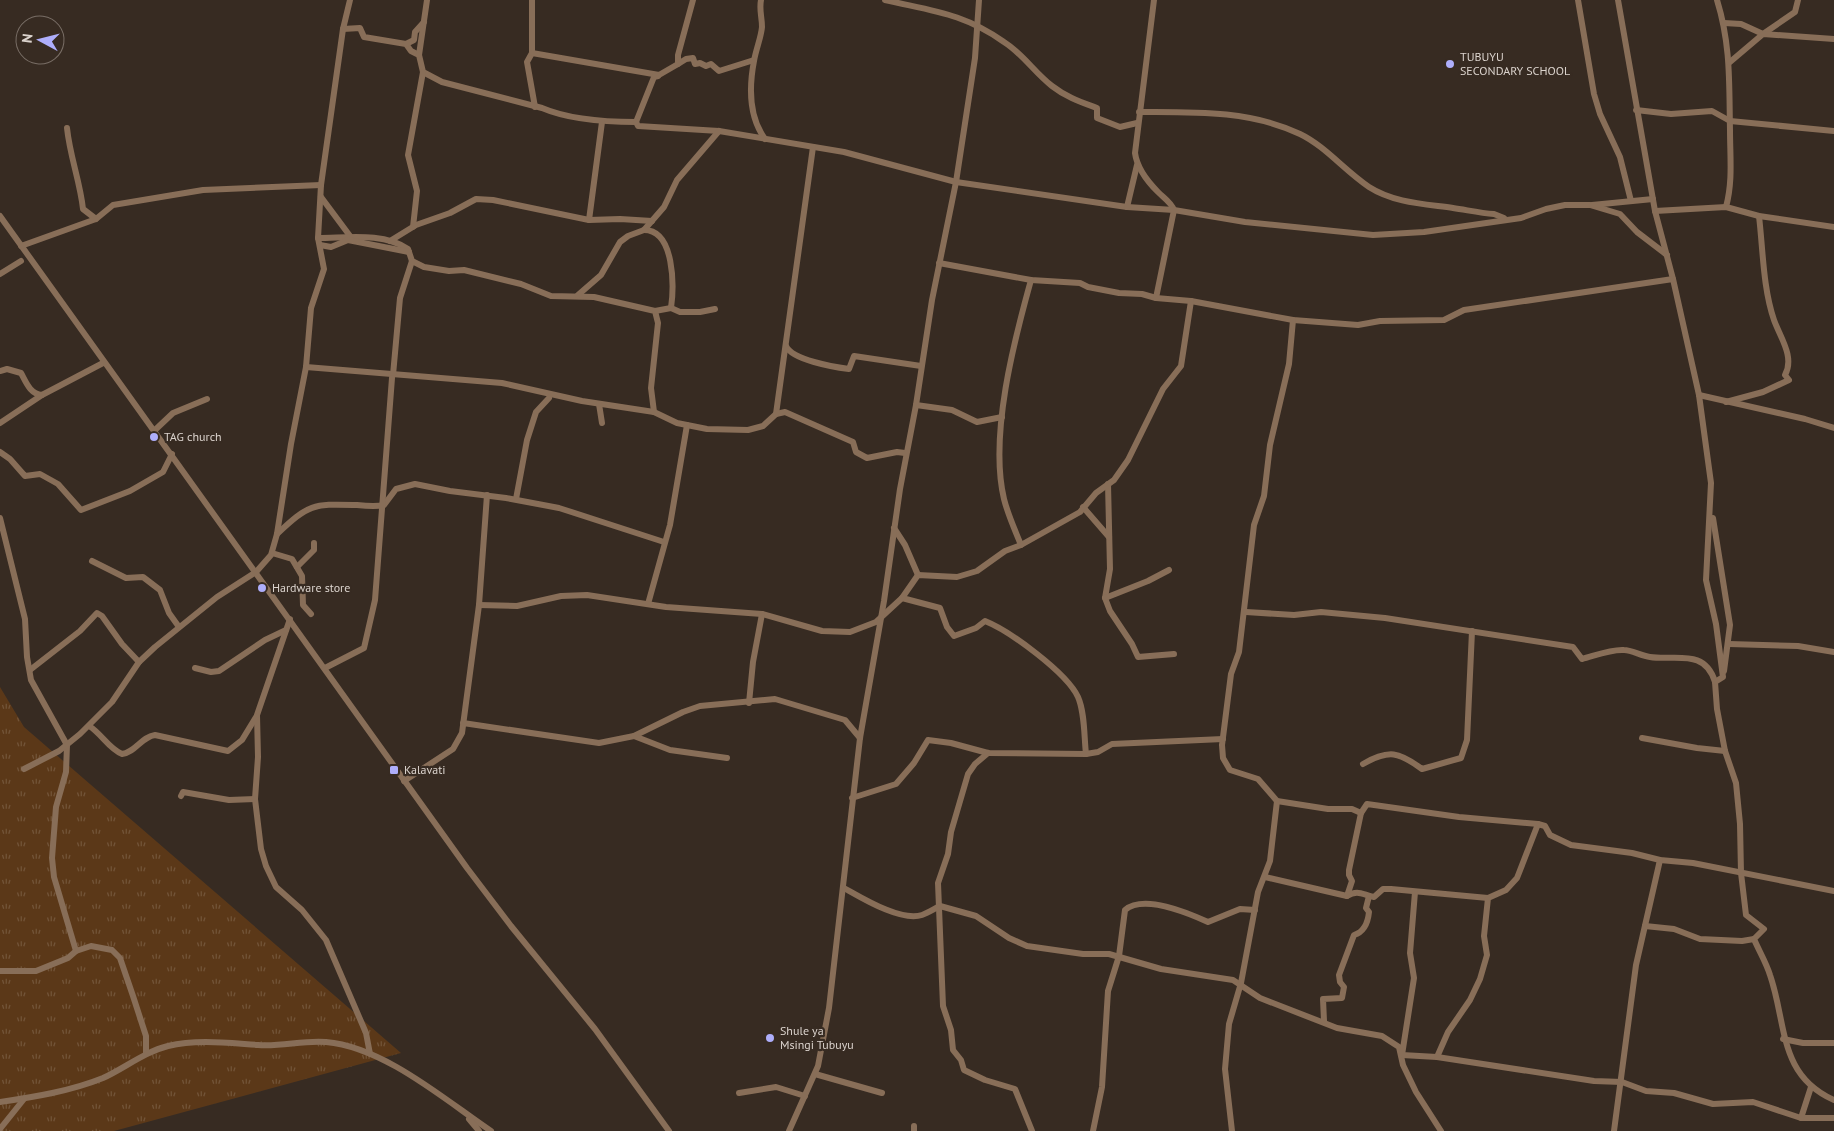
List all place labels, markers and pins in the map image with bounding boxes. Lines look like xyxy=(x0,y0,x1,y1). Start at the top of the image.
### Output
place label: TUBUYU SECONDARY SCHOOL xyxy=(1460,49,1570,78)
marker: TUBUYU SECONDARY SCHOOL xyxy=(1444,58,1456,70)
place label: TAG church xyxy=(164,429,222,444)
marker: TAG church xyxy=(148,431,160,443)
place label: Hardware store xyxy=(272,580,350,595)
marker: Hardware store xyxy=(256,582,268,594)
place label: Kalavati xyxy=(404,762,445,777)
marker: Kalavati xyxy=(388,764,400,776)
place label: Shule ya Msingi Tubuyu xyxy=(780,1023,854,1052)
marker: Shule ya Msingi Tubuyu xyxy=(764,1032,776,1044)

